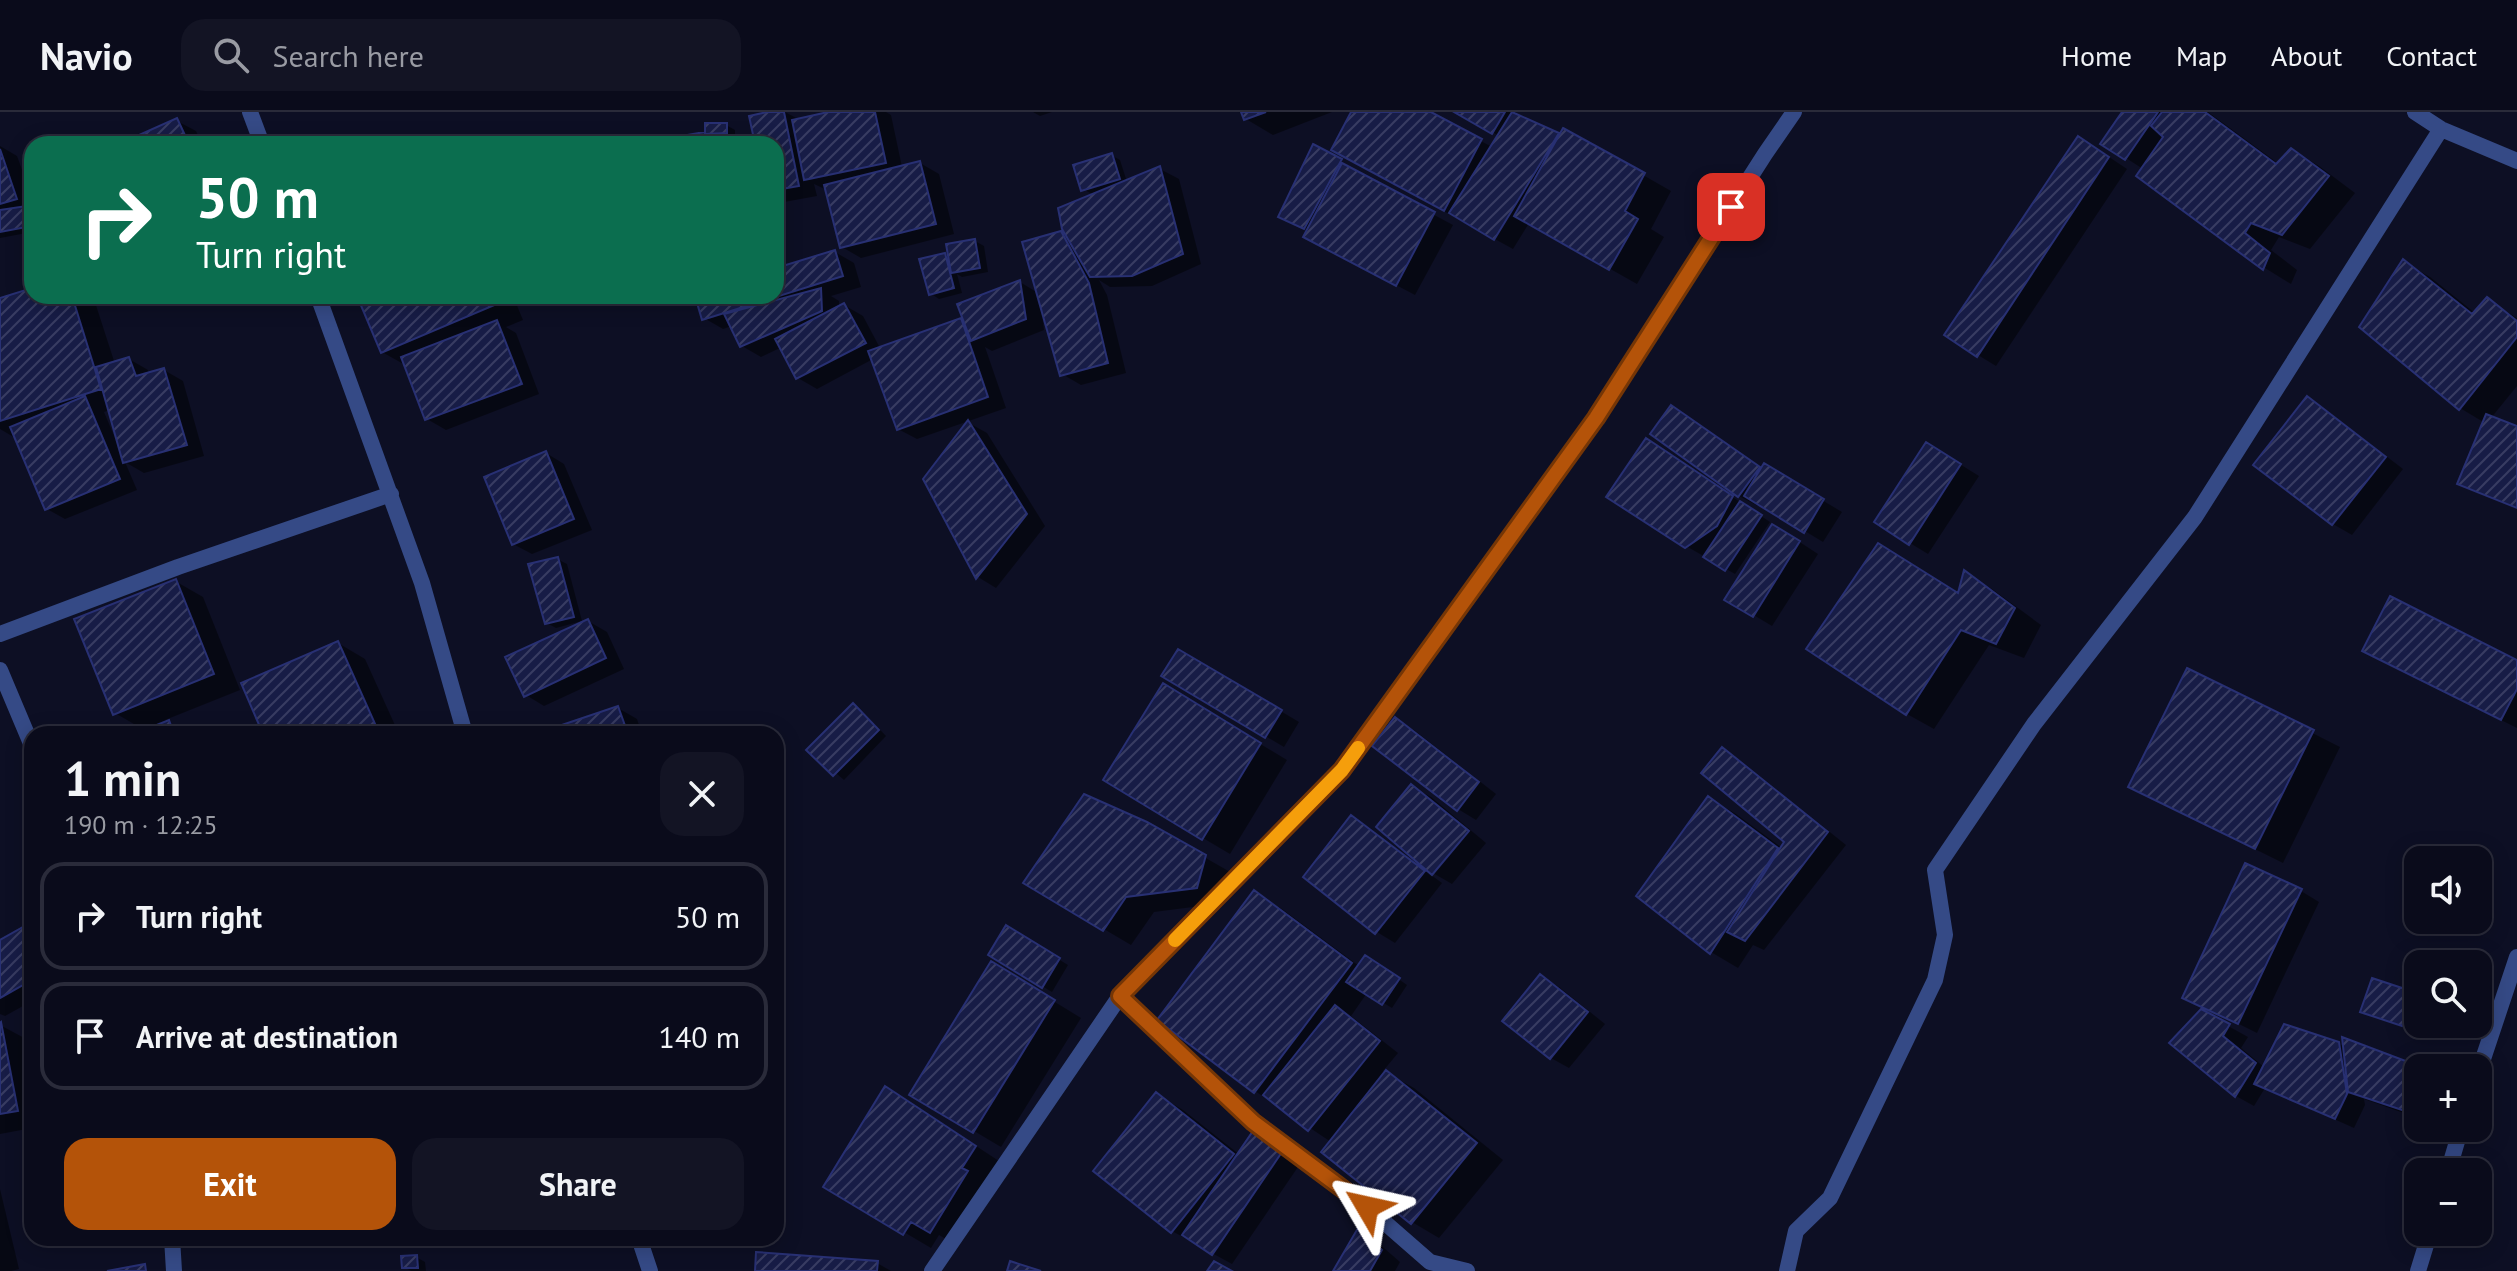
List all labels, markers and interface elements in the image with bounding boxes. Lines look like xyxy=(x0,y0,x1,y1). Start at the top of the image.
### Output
search box xyxy=(181,19,741,91)
text: Navio xyxy=(40,31,133,80)
icon: search xyxy=(209,33,253,77)
text: Search here xyxy=(273,36,424,75)
text: Home xyxy=(2061,37,2132,74)
text: Map xyxy=(2176,37,2227,74)
text: About xyxy=(2271,37,2342,74)
text: Contact xyxy=(2386,37,2477,74)
text: 50 m xyxy=(196,161,319,233)
icon: right xyxy=(64,168,168,272)
pin xyxy=(1697,173,1765,241)
icon: arrive xyxy=(1709,185,1753,229)
text: Turn right xyxy=(196,231,346,278)
text: 1 min xyxy=(64,747,181,809)
button: close xyxy=(660,752,744,836)
text: 190 m · 12:25 xyxy=(64,808,218,841)
map controls xyxy=(2404,846,2492,1246)
button: sound xyxy=(2404,846,2492,934)
icon: right xyxy=(68,894,112,938)
text: Turn right xyxy=(136,897,262,936)
text: 50 m xyxy=(675,897,740,936)
button: search xyxy=(2404,950,2492,1038)
icon: arrive xyxy=(68,1014,112,1058)
text: Arrive at destination xyxy=(136,1017,398,1056)
text: 140 m xyxy=(659,1017,740,1056)
button: + xyxy=(2404,1054,2492,1142)
button: Exit xyxy=(64,1138,396,1230)
button: Share xyxy=(412,1138,744,1230)
button: − xyxy=(2404,1158,2492,1246)
position arrow xyxy=(1325,1165,1409,1249)

